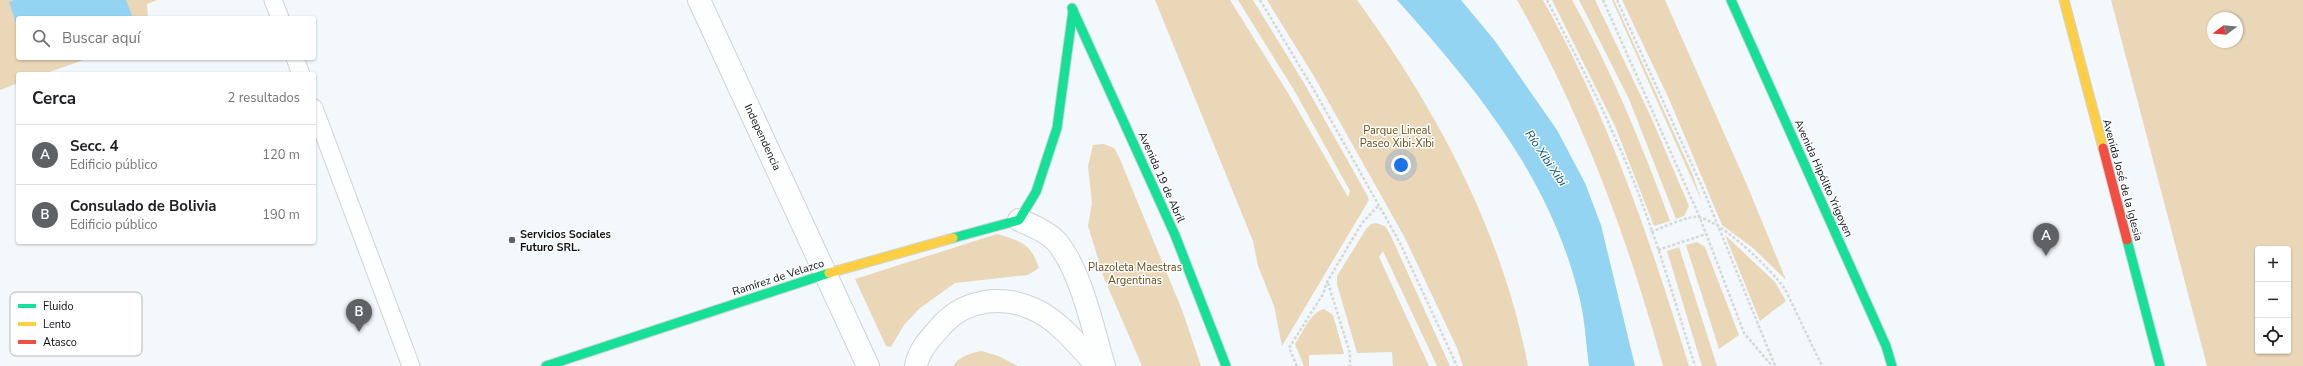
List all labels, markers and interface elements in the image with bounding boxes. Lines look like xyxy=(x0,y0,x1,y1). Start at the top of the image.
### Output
north arrow xyxy=(2207,12,2243,48)
search box xyxy=(16,16,316,60)
icon: search xyxy=(30,27,52,49)
text: Buscar aquí xyxy=(62,28,140,48)
text: Cerca xyxy=(32,87,76,110)
text: 2 resultados xyxy=(228,89,300,107)
street label: Independencia xyxy=(741,101,785,173)
street label: Avenida Hipólito Yrigoyen xyxy=(1791,117,1856,239)
street label: Avenida José de la Iglesia xyxy=(2099,117,2146,243)
park label: Parque Lineal Paseo Xibi-Xibi xyxy=(1360,123,1434,151)
water label: Río Xibi Xibi xyxy=(1521,127,1571,189)
street label: Avenida 19 de Abril xyxy=(1135,129,1189,226)
text: Secc. 4 xyxy=(70,136,119,156)
text: A xyxy=(40,146,50,164)
text: 120 m xyxy=(262,146,300,164)
your location xyxy=(1391,155,1411,175)
text: Edificio público xyxy=(70,156,157,174)
text: Consulado de Bolivia xyxy=(70,196,216,216)
text: B xyxy=(41,206,49,224)
text: 190 m xyxy=(262,206,300,224)
text: Edificio público xyxy=(70,216,157,234)
pin: A xyxy=(2033,223,2059,256)
place label: Servicios Sociales Futuro SRL. xyxy=(520,227,611,255)
marker: Servicios Sociales Futuro SRL. xyxy=(507,235,517,245)
map controls xyxy=(2255,246,2291,354)
button: + xyxy=(2255,246,2291,282)
street label: Ramírez de Velazco xyxy=(730,256,826,299)
park label: Plazoleta Maestras Argentinas xyxy=(1088,260,1182,288)
button: − xyxy=(2255,282,2291,318)
legend xyxy=(10,292,142,356)
text: Fluido xyxy=(43,299,74,314)
pin: B xyxy=(346,299,372,332)
text: Lento xyxy=(43,317,71,332)
button: locate xyxy=(2255,318,2291,354)
text: Atasco xyxy=(43,335,77,350)

